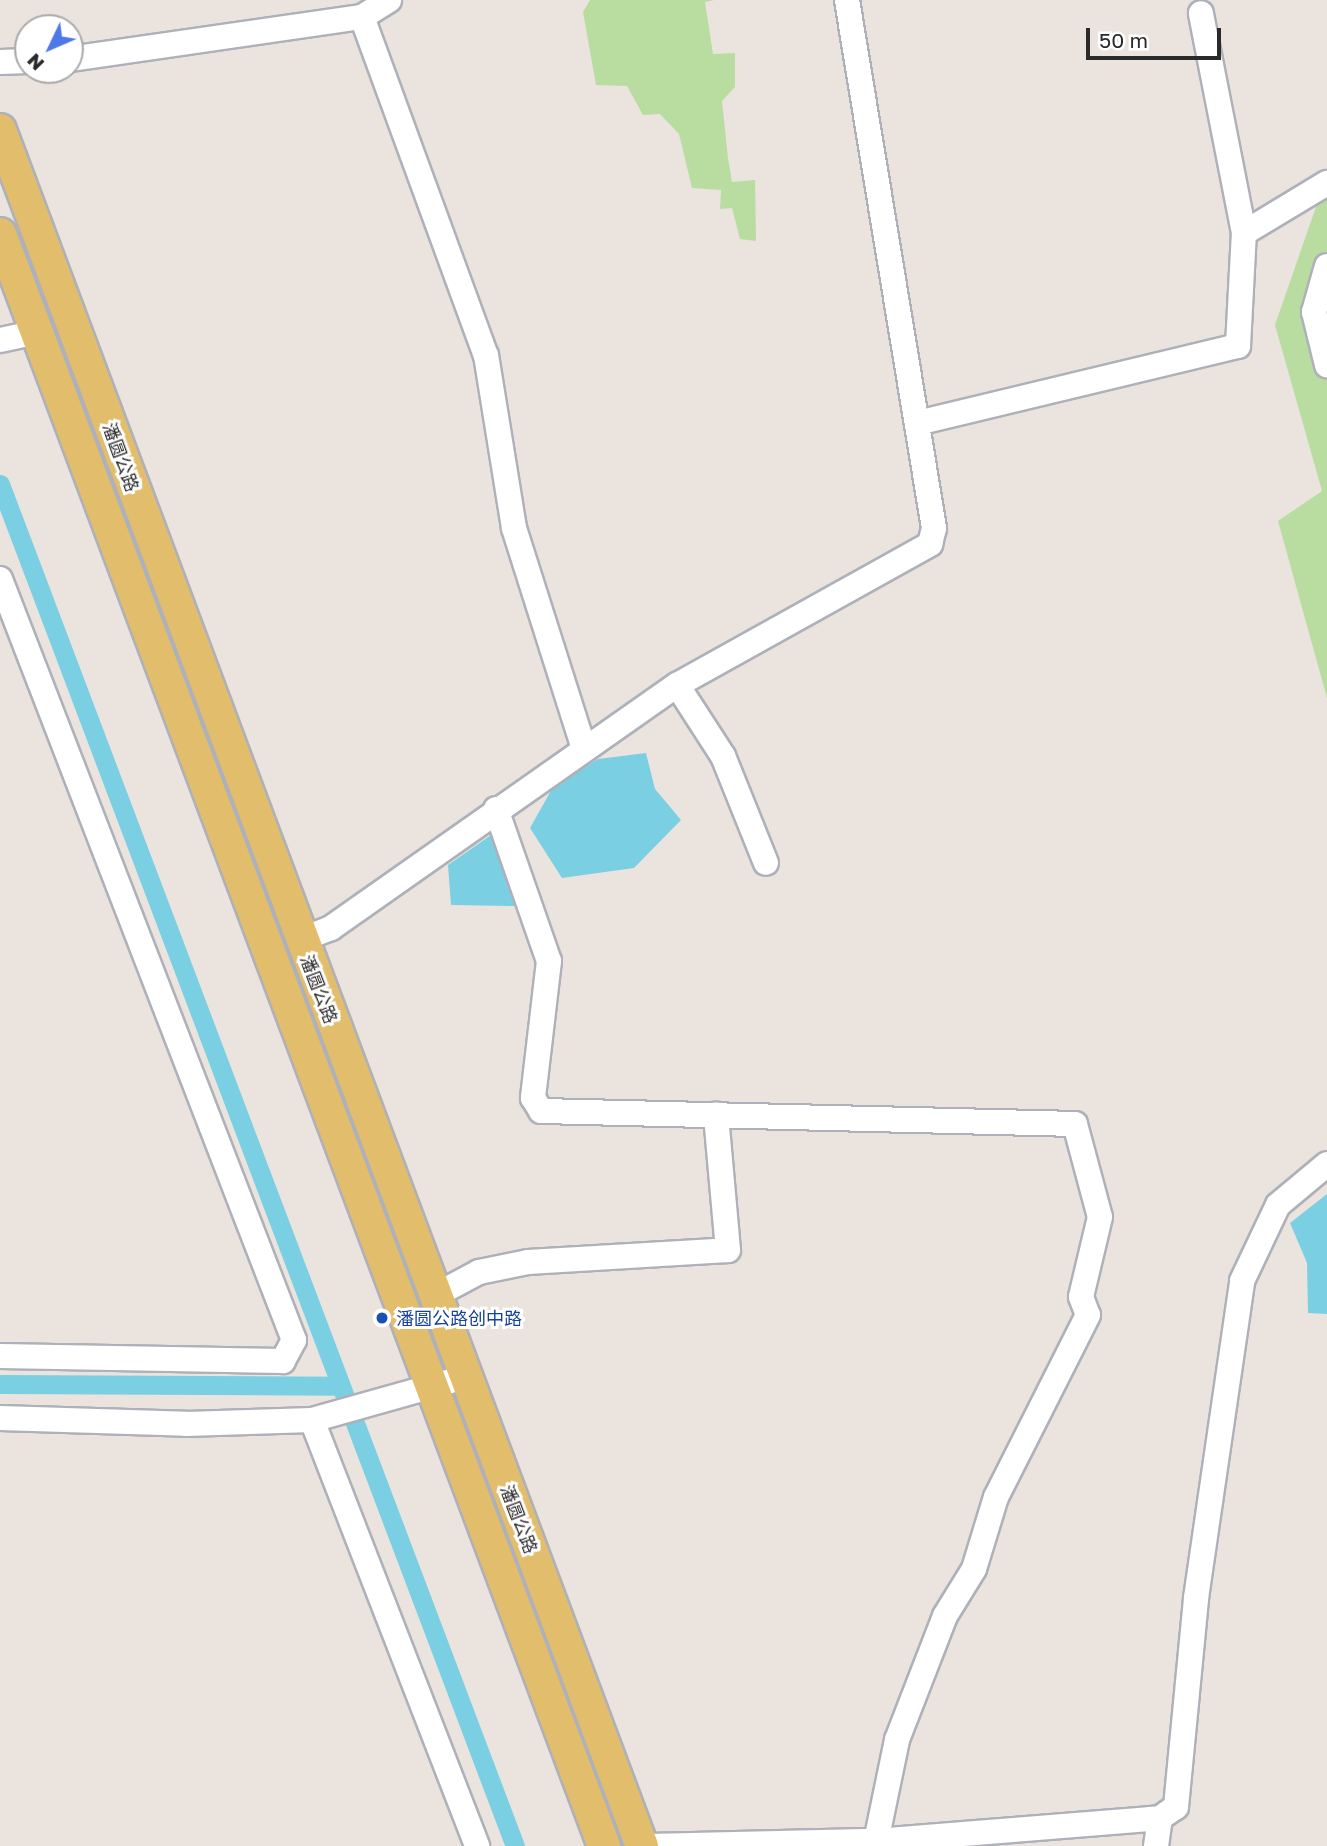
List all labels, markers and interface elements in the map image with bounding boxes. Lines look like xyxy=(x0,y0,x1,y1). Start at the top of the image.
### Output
north arrow xyxy=(14,14,84,84)
scale bar xyxy=(1089,14,1224,58)
text: 50 m xyxy=(1099,27,1148,53)
text: N xyxy=(22,49,48,76)
street label: 潘圆公路 xyxy=(99,419,143,495)
street label: 潘圆公路 xyxy=(296,952,342,1026)
place label: 潘圆公路创中路 xyxy=(396,1307,522,1329)
marker: 潘圆公路创中路 xyxy=(374,1310,390,1326)
street label: 潘圆公路 xyxy=(496,1482,542,1556)

